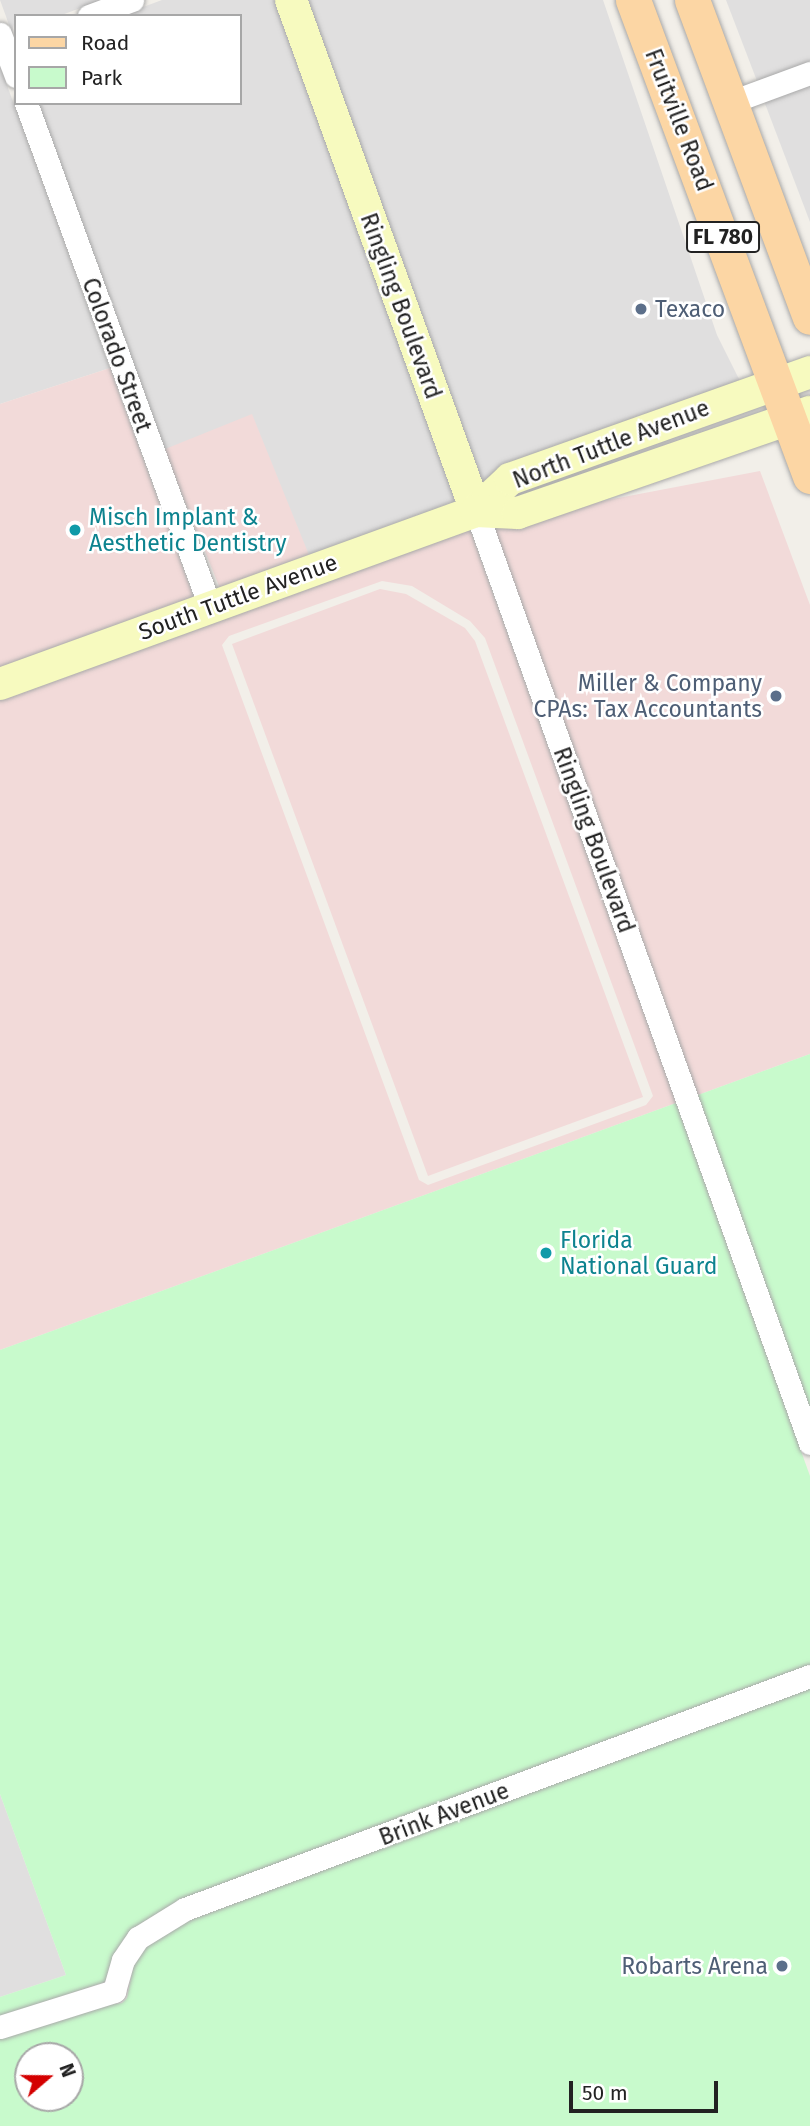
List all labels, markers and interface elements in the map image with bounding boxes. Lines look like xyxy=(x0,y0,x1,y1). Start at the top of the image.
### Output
legend xyxy=(14,14,242,105)
text: Road xyxy=(81,30,129,56)
street label: Fruitville Road xyxy=(639,45,719,195)
text: Park xyxy=(81,65,122,91)
street label: Ringling Boulevard xyxy=(355,209,447,403)
road number: FL 780 xyxy=(684,219,762,254)
street label: Colorado Street xyxy=(76,274,158,436)
place label: Texaco xyxy=(655,295,725,323)
marker: Texaco xyxy=(633,301,649,317)
street label: North Tuttle Avenue xyxy=(509,394,713,494)
place label: Misch Implant & Aesthetic Dentistry xyxy=(89,503,287,557)
marker: Misch Implant & Aesthetic Dentistry xyxy=(67,522,83,538)
street label: South Tuttle Avenue xyxy=(135,548,341,646)
place label: Miller & Company CPAs: Tax Accountants xyxy=(533,669,762,723)
marker: Miller & Company CPAs: Tax Accountants xyxy=(768,688,784,704)
street label: Ringling Boulevard xyxy=(548,743,640,937)
place label: Florida National Guard xyxy=(560,1226,717,1280)
marker: Florida National Guard xyxy=(538,1245,554,1261)
street label: Brink Avenue xyxy=(375,1777,513,1851)
place label: Robarts Arena xyxy=(621,1952,768,1980)
marker: Robarts Arena xyxy=(774,1958,790,1974)
north arrow xyxy=(14,2042,84,2112)
text: N xyxy=(54,2060,80,2080)
scale bar xyxy=(572,2066,721,2110)
text: 50 m xyxy=(582,2080,628,2106)

